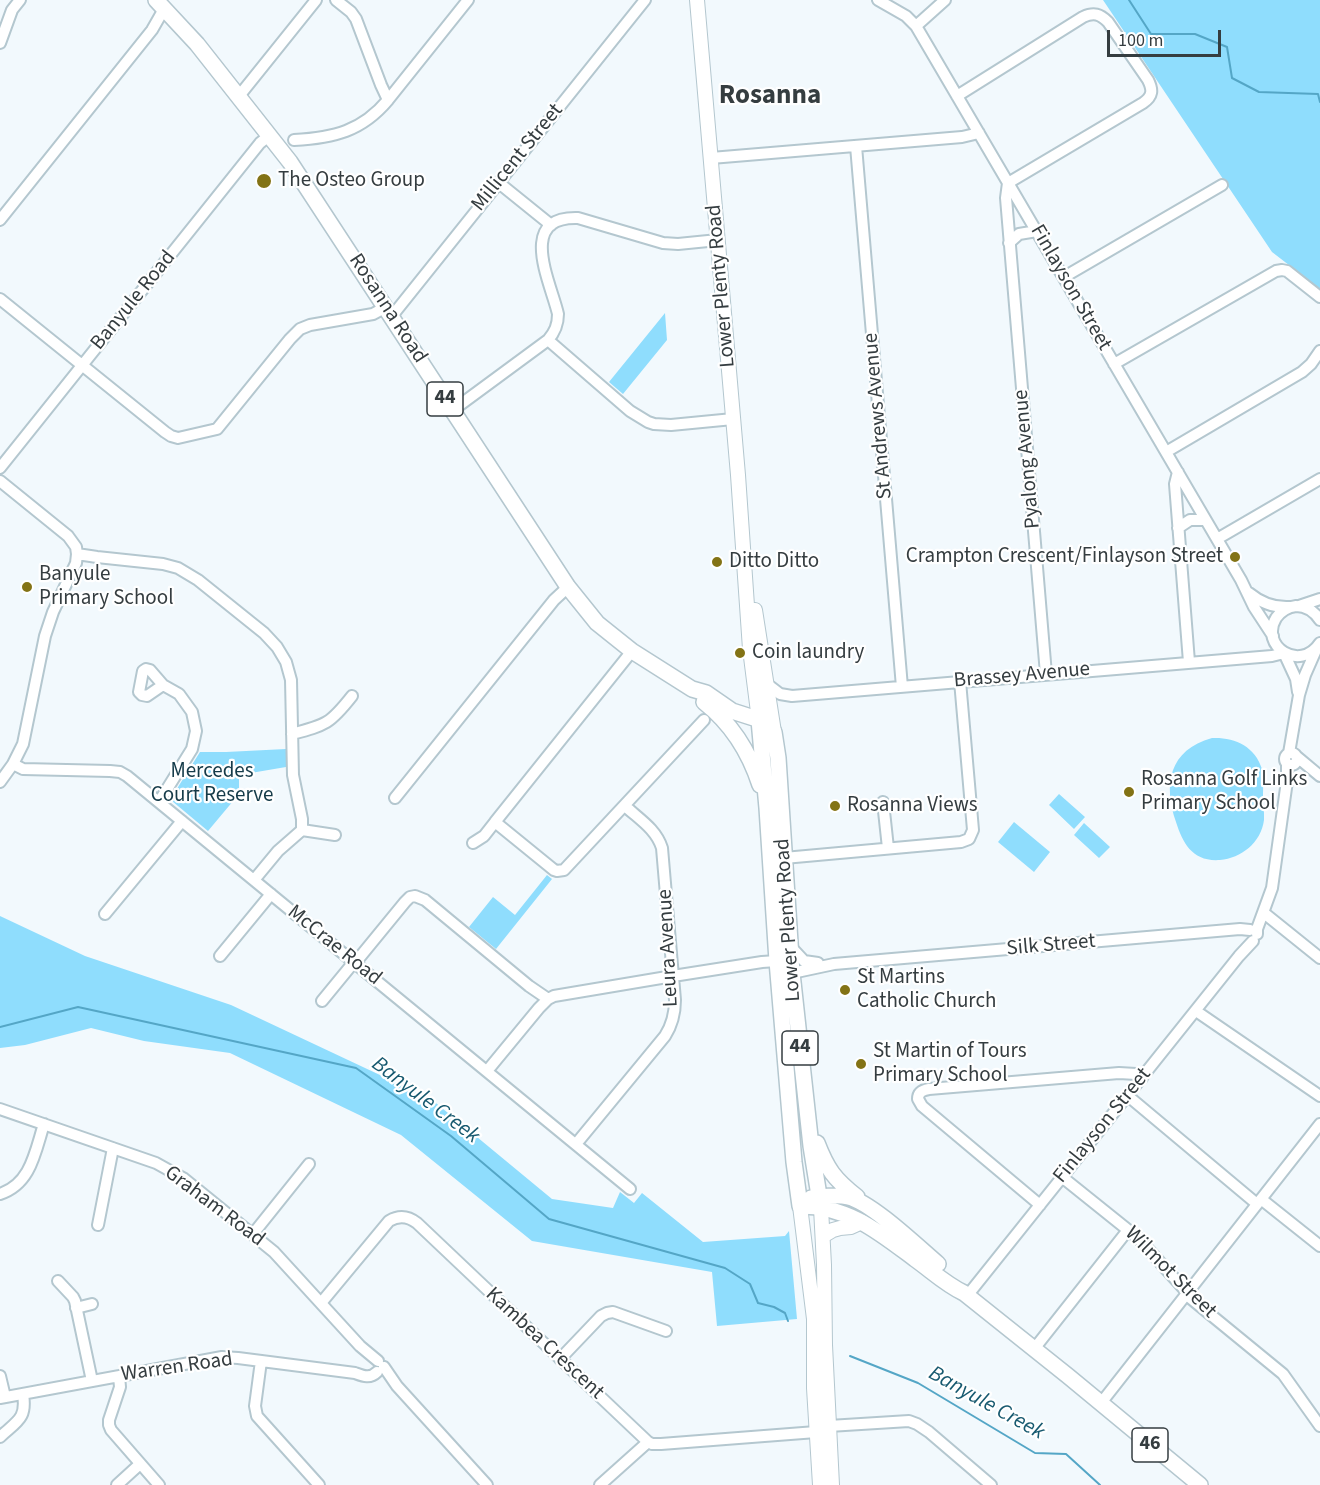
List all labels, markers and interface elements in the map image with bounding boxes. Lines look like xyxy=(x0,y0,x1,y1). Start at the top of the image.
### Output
scale bar xyxy=(1110,18,1224,56)
text: 100 m xyxy=(1118,28,1163,53)
district label: Rosanna xyxy=(719,81,821,113)
street label: Millicent Street xyxy=(467,99,569,217)
place label: The Osteo Group xyxy=(278,168,425,194)
marker: The Osteo Group xyxy=(255,172,273,190)
street label: Lower Plenty Road xyxy=(702,203,742,369)
street label: Finlayson Street xyxy=(1024,221,1116,355)
street label: Banyule Road xyxy=(86,246,182,356)
street label: Rosanna Road xyxy=(342,250,432,368)
street label: St Andrews Avenue xyxy=(859,332,899,500)
road number: 44 xyxy=(427,382,463,416)
street label: Pyalong Avenue xyxy=(1009,388,1047,530)
place label: Crampton Crescent/Finlayson Street xyxy=(906,544,1223,570)
place label: Ditto Ditto xyxy=(729,549,819,575)
marker: Crampton Crescent/Finlayson Street xyxy=(1228,550,1242,564)
marker: Ditto Ditto xyxy=(710,555,724,569)
place label: Banyule Primary School xyxy=(39,562,173,612)
marker: Banyule Primary School xyxy=(20,580,34,594)
place label: Coin laundry xyxy=(752,640,864,666)
marker: Coin laundry xyxy=(733,646,747,660)
street label: Brassey Avenue xyxy=(953,657,1091,695)
park label: Mercedes Court Reserve xyxy=(151,759,273,809)
place label: Rosanna Golf Links Primary School xyxy=(1141,767,1307,817)
marker: Rosanna Golf Links Primary School xyxy=(1122,785,1136,799)
place label: Rosanna Views xyxy=(847,793,978,819)
marker: Rosanna Views xyxy=(828,799,842,813)
street label: Lower Plenty Road xyxy=(771,838,807,1002)
street label: Leura Avenue xyxy=(653,888,685,1008)
street label: McCrae Road xyxy=(282,900,386,992)
street label: Silk Street xyxy=(1006,930,1096,962)
place label: St Martins Catholic Church xyxy=(857,965,996,1015)
marker: St Martins Catholic Church xyxy=(838,983,852,997)
road number: 44 xyxy=(782,1031,818,1065)
place label: St Martin of Tours Primary School xyxy=(873,1039,1026,1089)
water label: Banyule Creek xyxy=(366,1052,484,1150)
marker: St Martin of Tours Primary School xyxy=(854,1057,868,1071)
street label: Finlayson Street xyxy=(1049,1063,1157,1189)
street label: Graham Road xyxy=(159,1161,269,1253)
street label: Wilmot Street xyxy=(1119,1222,1221,1324)
street label: Kambea Crescent xyxy=(479,1283,609,1405)
street label: Warren Road xyxy=(120,1348,234,1388)
water label: Banyule Creek xyxy=(923,1361,1049,1447)
road number: 46 xyxy=(1132,1428,1168,1462)

